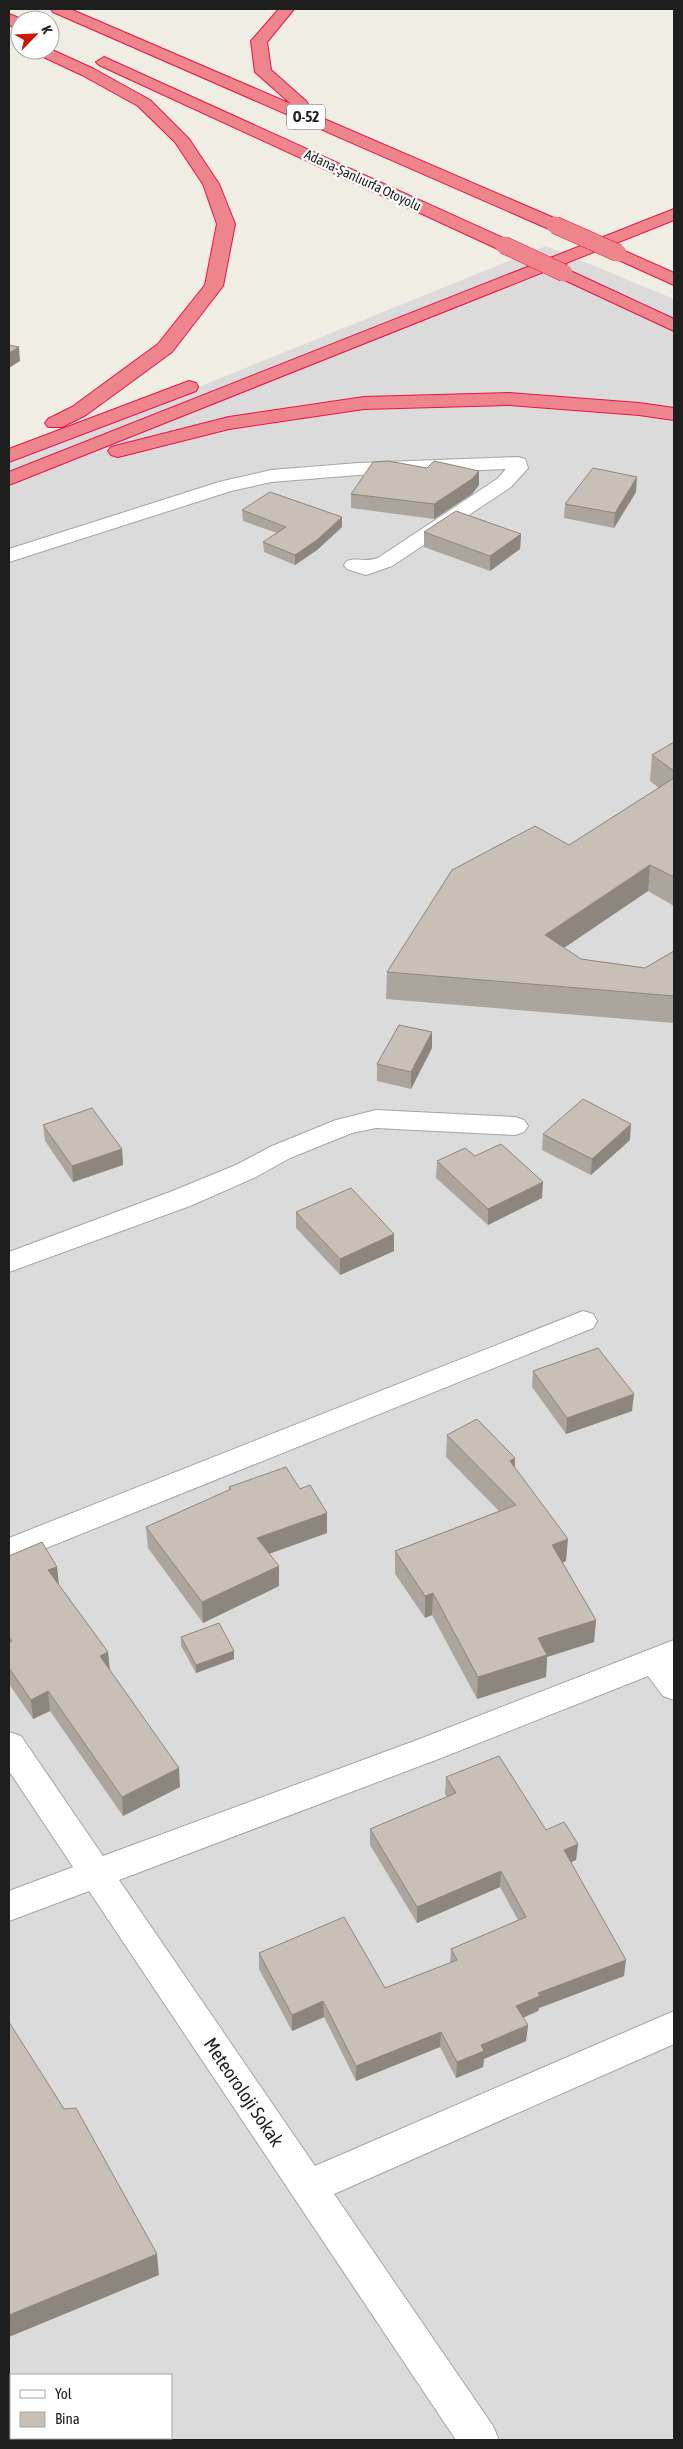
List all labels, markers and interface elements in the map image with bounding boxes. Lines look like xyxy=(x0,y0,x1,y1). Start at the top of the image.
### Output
north arrow xyxy=(10,10,60,60)
text: K xyxy=(38,23,56,36)
road number: O-52 xyxy=(287,104,325,130)
street label: Adana-Şanlıurfa Otoyolu xyxy=(302,146,424,214)
street label: Meteoroloji Sokak xyxy=(200,2034,289,2151)
legend xyxy=(10,2374,172,2439)
text: Yol xyxy=(55,2385,72,2402)
text: Bina xyxy=(55,2410,80,2427)

